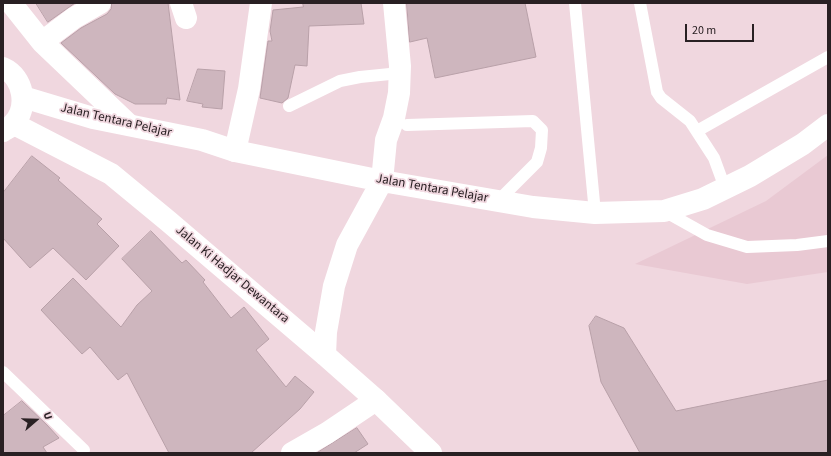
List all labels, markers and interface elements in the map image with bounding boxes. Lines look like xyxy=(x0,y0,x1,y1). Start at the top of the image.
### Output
scale bar xyxy=(687,16,756,42)
text: 20 m xyxy=(692,22,716,39)
street label: Jalan Tentara Pelajar xyxy=(59,101,173,141)
street label: Jalan Tentara Pelajar xyxy=(375,171,489,207)
street label: Jalan Ki Hadjar Dewantara xyxy=(172,223,292,327)
north arrow xyxy=(16,400,56,440)
text: U xyxy=(39,410,56,422)

